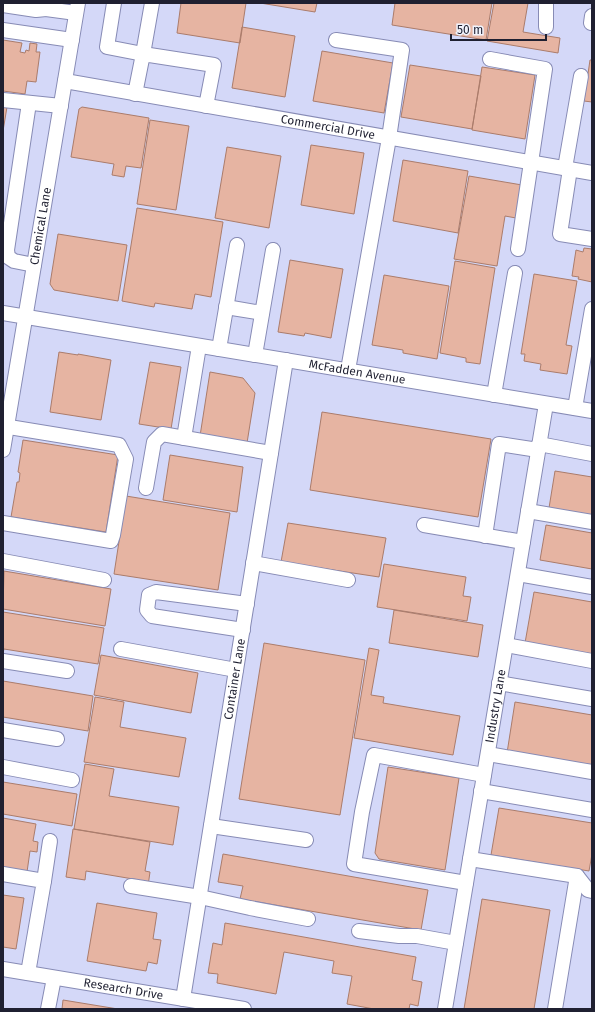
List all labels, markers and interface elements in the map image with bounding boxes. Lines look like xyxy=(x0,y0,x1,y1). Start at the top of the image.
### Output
scale bar xyxy=(451,16,546,42)
text: 50 m xyxy=(457,23,483,37)
street label: Commercial Drive xyxy=(280,112,376,142)
street label: Chemical Lane xyxy=(27,186,54,266)
street label: McFadden Avenue xyxy=(308,357,407,387)
street label: Container Lane xyxy=(221,637,248,721)
street label: Industry Lane xyxy=(483,668,509,744)
street label: Research Drive xyxy=(82,975,164,1002)

